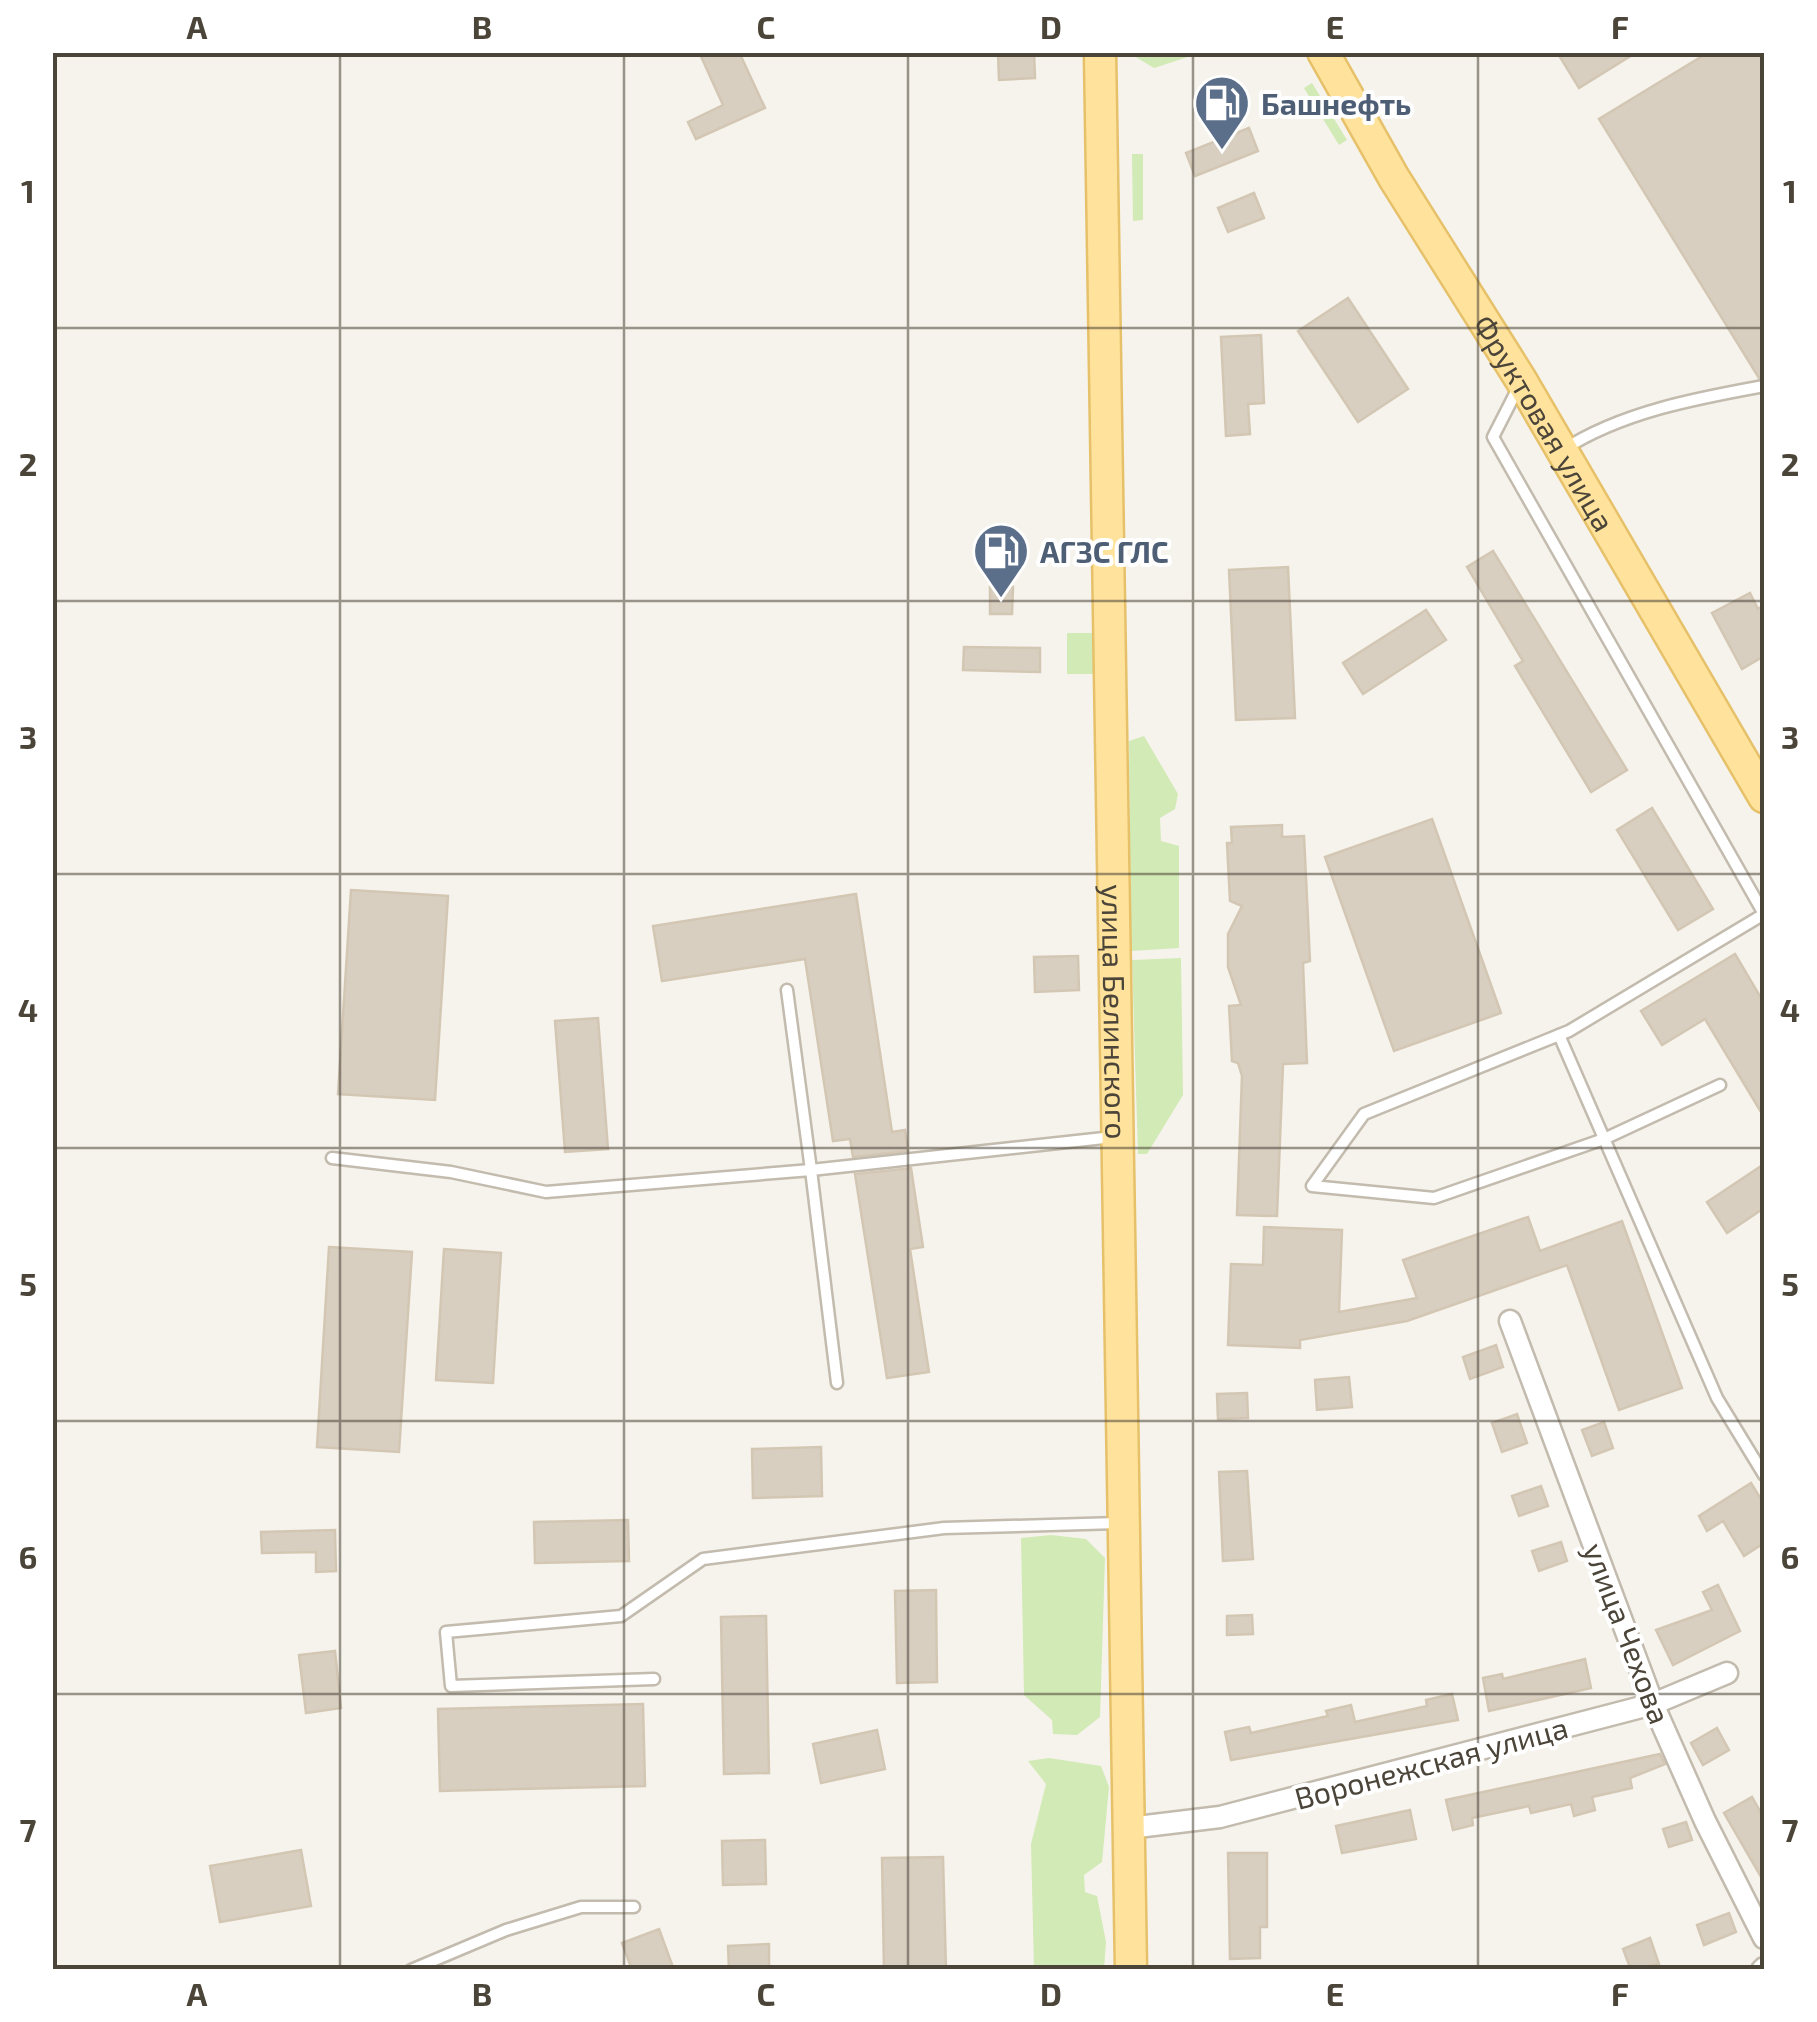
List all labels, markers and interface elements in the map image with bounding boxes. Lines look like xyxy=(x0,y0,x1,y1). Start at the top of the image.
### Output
text: A xyxy=(187,7,208,45)
text: B xyxy=(472,7,492,45)
text: C xyxy=(757,7,775,45)
text: D xyxy=(1040,7,1062,45)
text: E xyxy=(1326,7,1344,45)
text: F xyxy=(1611,7,1629,45)
fuel station icon: Башнефть xyxy=(1192,73,1252,152)
place label: Башнефть xyxy=(1261,85,1411,121)
text: 1 xyxy=(21,171,35,209)
text: 1 xyxy=(1783,171,1797,209)
street label: Фруктовая улица xyxy=(1466,308,1623,537)
text: 2 xyxy=(19,444,37,482)
text: 2 xyxy=(1781,444,1799,482)
fuel station icon: АГЗС ГЛС xyxy=(971,521,1031,600)
place label: АГЗС ГЛС xyxy=(1040,533,1169,569)
text: 3 xyxy=(19,717,37,755)
text: 3 xyxy=(1781,717,1799,755)
street label: улица Белинского xyxy=(1094,884,1136,1140)
text: 4 xyxy=(18,990,38,1028)
text: 4 xyxy=(1780,990,1800,1028)
text: 5 xyxy=(19,1264,37,1302)
text: 5 xyxy=(1781,1264,1799,1302)
text: 6 xyxy=(19,1537,37,1575)
street label: улица Чехова xyxy=(1576,1537,1679,1729)
text: 6 xyxy=(1781,1537,1799,1575)
street label: Воронежская улица xyxy=(1290,1708,1572,1817)
text: 7 xyxy=(20,1810,37,1848)
text: 7 xyxy=(1782,1810,1799,1848)
text: A xyxy=(187,1974,208,2012)
text: B xyxy=(472,1974,492,2012)
text: C xyxy=(757,1974,775,2012)
text: D xyxy=(1040,1974,1062,2012)
text: E xyxy=(1326,1974,1344,2012)
text: F xyxy=(1611,1974,1629,2012)

